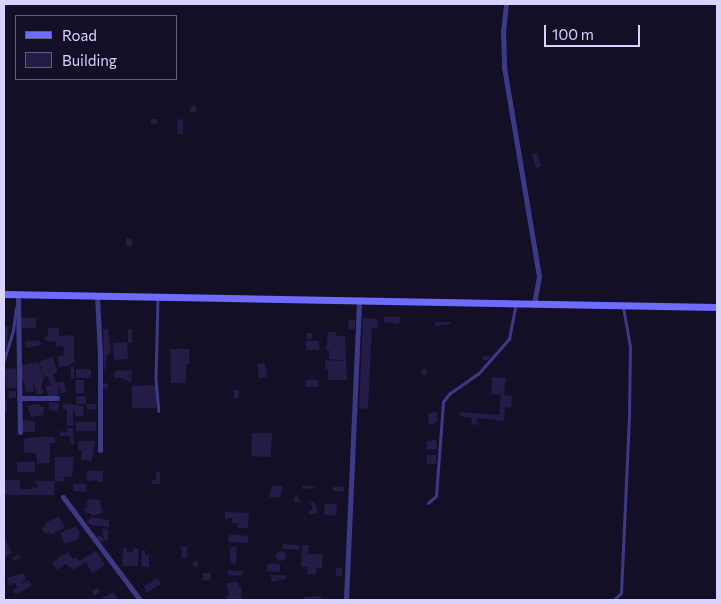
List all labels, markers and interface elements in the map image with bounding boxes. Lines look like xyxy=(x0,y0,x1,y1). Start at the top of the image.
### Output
legend xyxy=(15,15,178,80)
scale bar xyxy=(546,15,642,47)
text: 100 m xyxy=(552,25,594,43)
text: Road xyxy=(62,26,97,44)
text: Building xyxy=(62,51,117,69)

